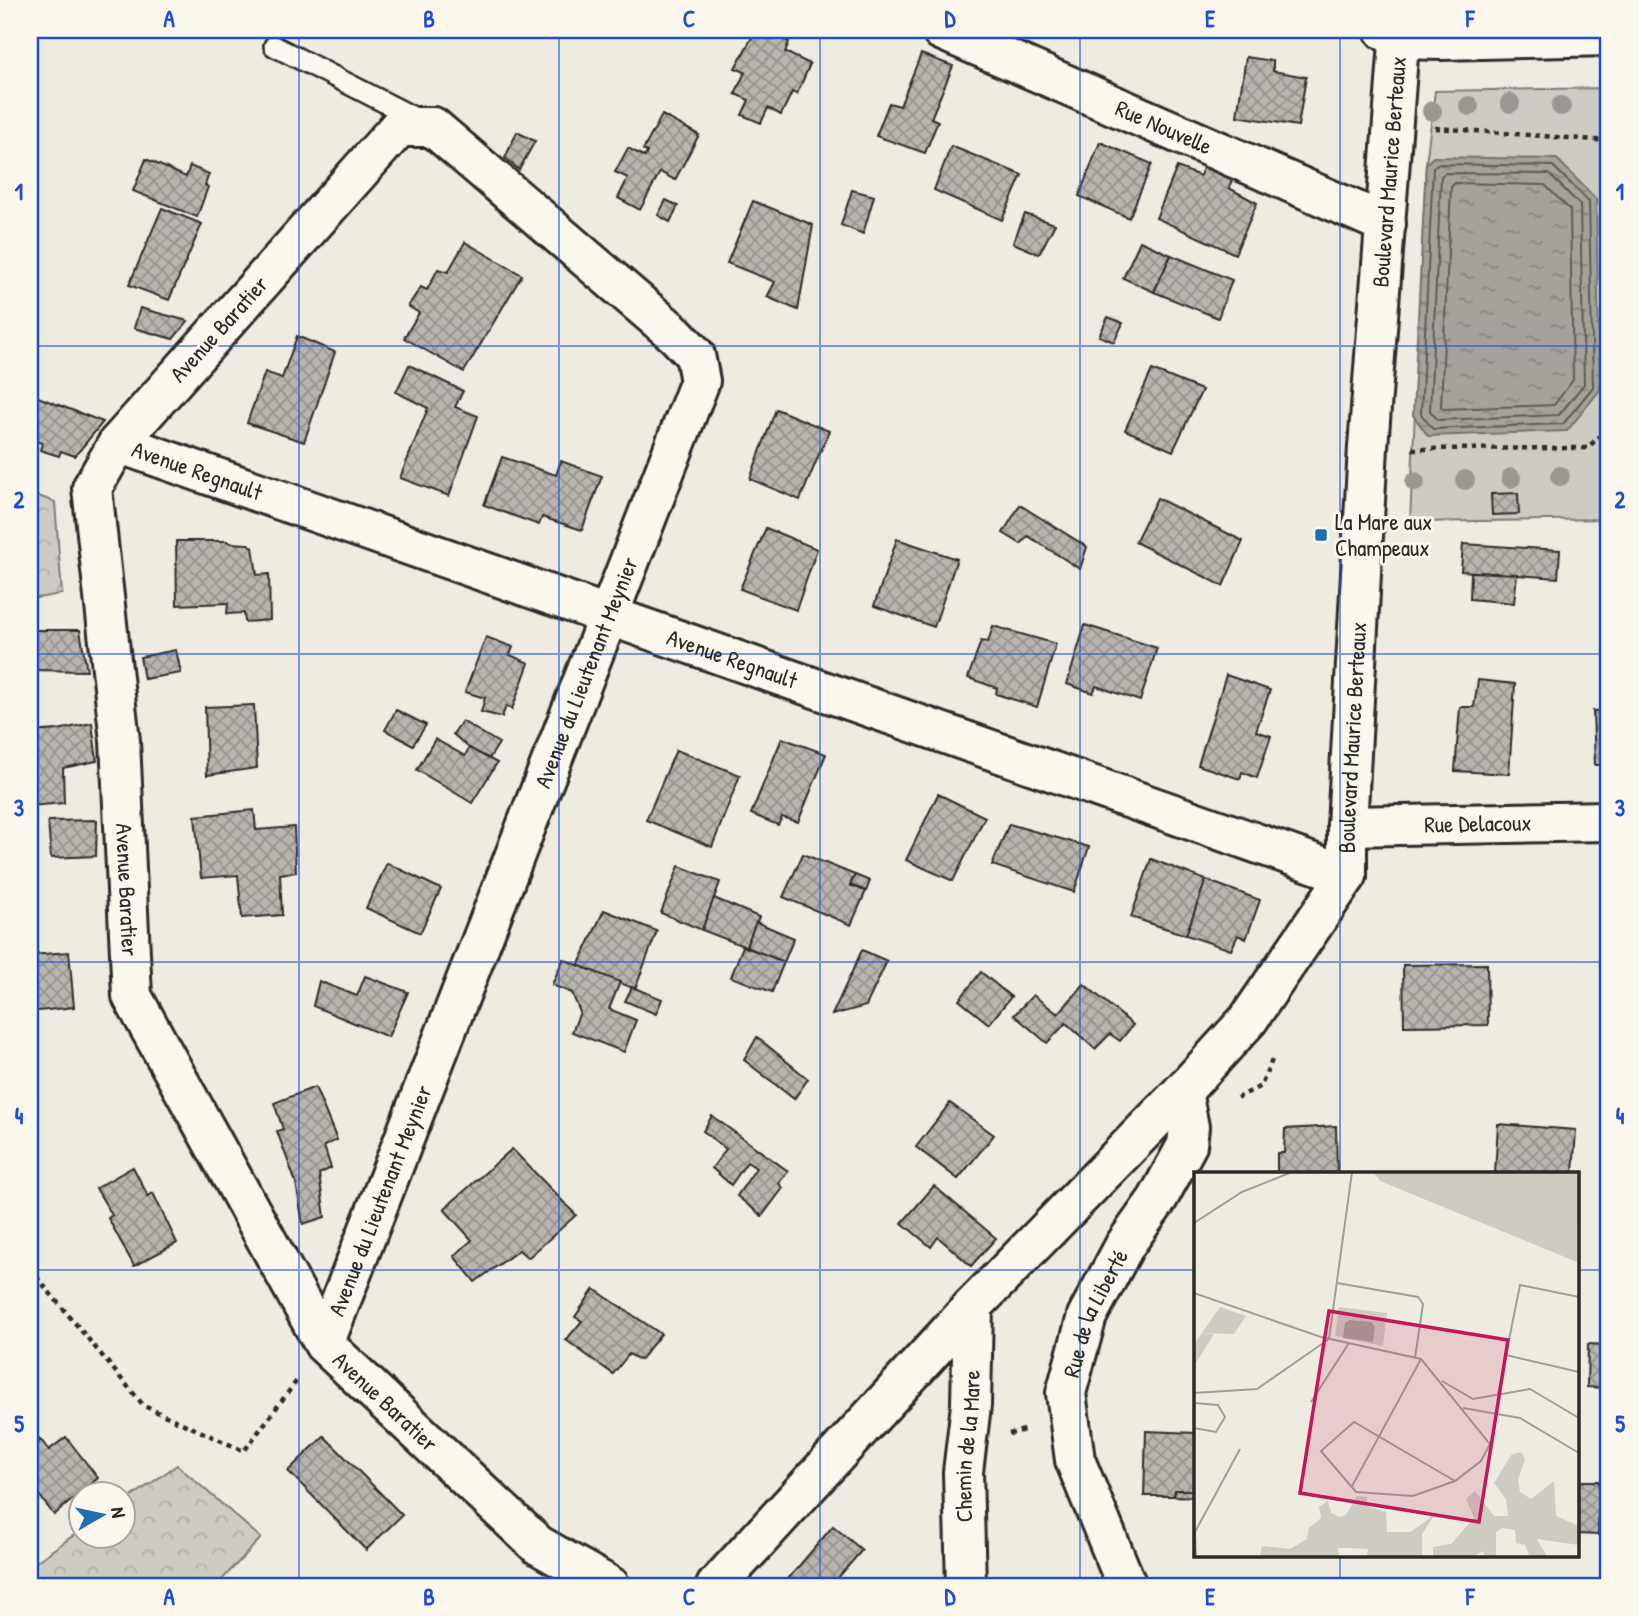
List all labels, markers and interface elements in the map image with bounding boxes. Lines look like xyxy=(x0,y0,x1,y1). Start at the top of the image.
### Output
text: A xyxy=(163,3,175,34)
text: B xyxy=(423,3,435,34)
text: C xyxy=(683,3,695,34)
text: D xyxy=(945,3,957,34)
text: E xyxy=(1205,3,1216,34)
text: F xyxy=(1465,3,1476,34)
street label: Boulevard Maurice Berteaux xyxy=(1364,55,1413,288)
street label: Rue Nouvelle xyxy=(1111,92,1217,161)
text: 1 xyxy=(15,176,23,207)
text: 1 xyxy=(1616,176,1624,207)
street label: Avenue Baratier xyxy=(163,269,275,389)
street label: Avenue Regnault xyxy=(128,433,268,508)
text: 2 xyxy=(14,484,25,515)
text: 2 xyxy=(1615,484,1626,515)
place label: La Mare aux Champeaux xyxy=(1335,506,1432,563)
marker: La Mare aux Champeaux xyxy=(1313,527,1329,543)
street label: Avenue du Lieutenant Meynier xyxy=(527,552,645,792)
street label: Avenue Regnault xyxy=(663,621,803,696)
street label: Boulevard Maurice Berteaux xyxy=(1331,621,1373,853)
text: 3 xyxy=(14,792,24,823)
text: 3 xyxy=(1615,792,1625,823)
street label: Rue Delacoux xyxy=(1424,806,1532,840)
street label: Avenue Baratier xyxy=(109,822,146,957)
street label: Avenue du Lieutenant Meynier xyxy=(320,1080,439,1320)
text: 4 xyxy=(15,1100,24,1131)
text: 4 xyxy=(1616,1100,1625,1131)
inset map xyxy=(1194,1172,1580,1556)
street label: Rue de la Liberté xyxy=(1055,1244,1135,1381)
street label: Avenue Baratier xyxy=(326,1344,445,1458)
street label: Chemin de la Mare xyxy=(947,1370,987,1523)
text: 5 xyxy=(14,1408,24,1439)
text: 5 xyxy=(1615,1408,1625,1439)
north arrow xyxy=(66,1480,136,1550)
text: N xyxy=(105,1505,132,1519)
text: A xyxy=(163,1581,175,1612)
text: B xyxy=(423,1581,435,1612)
text: C xyxy=(683,1581,695,1612)
text: D xyxy=(945,1581,957,1612)
text: E xyxy=(1205,1581,1216,1612)
text: F xyxy=(1465,1581,1476,1612)

